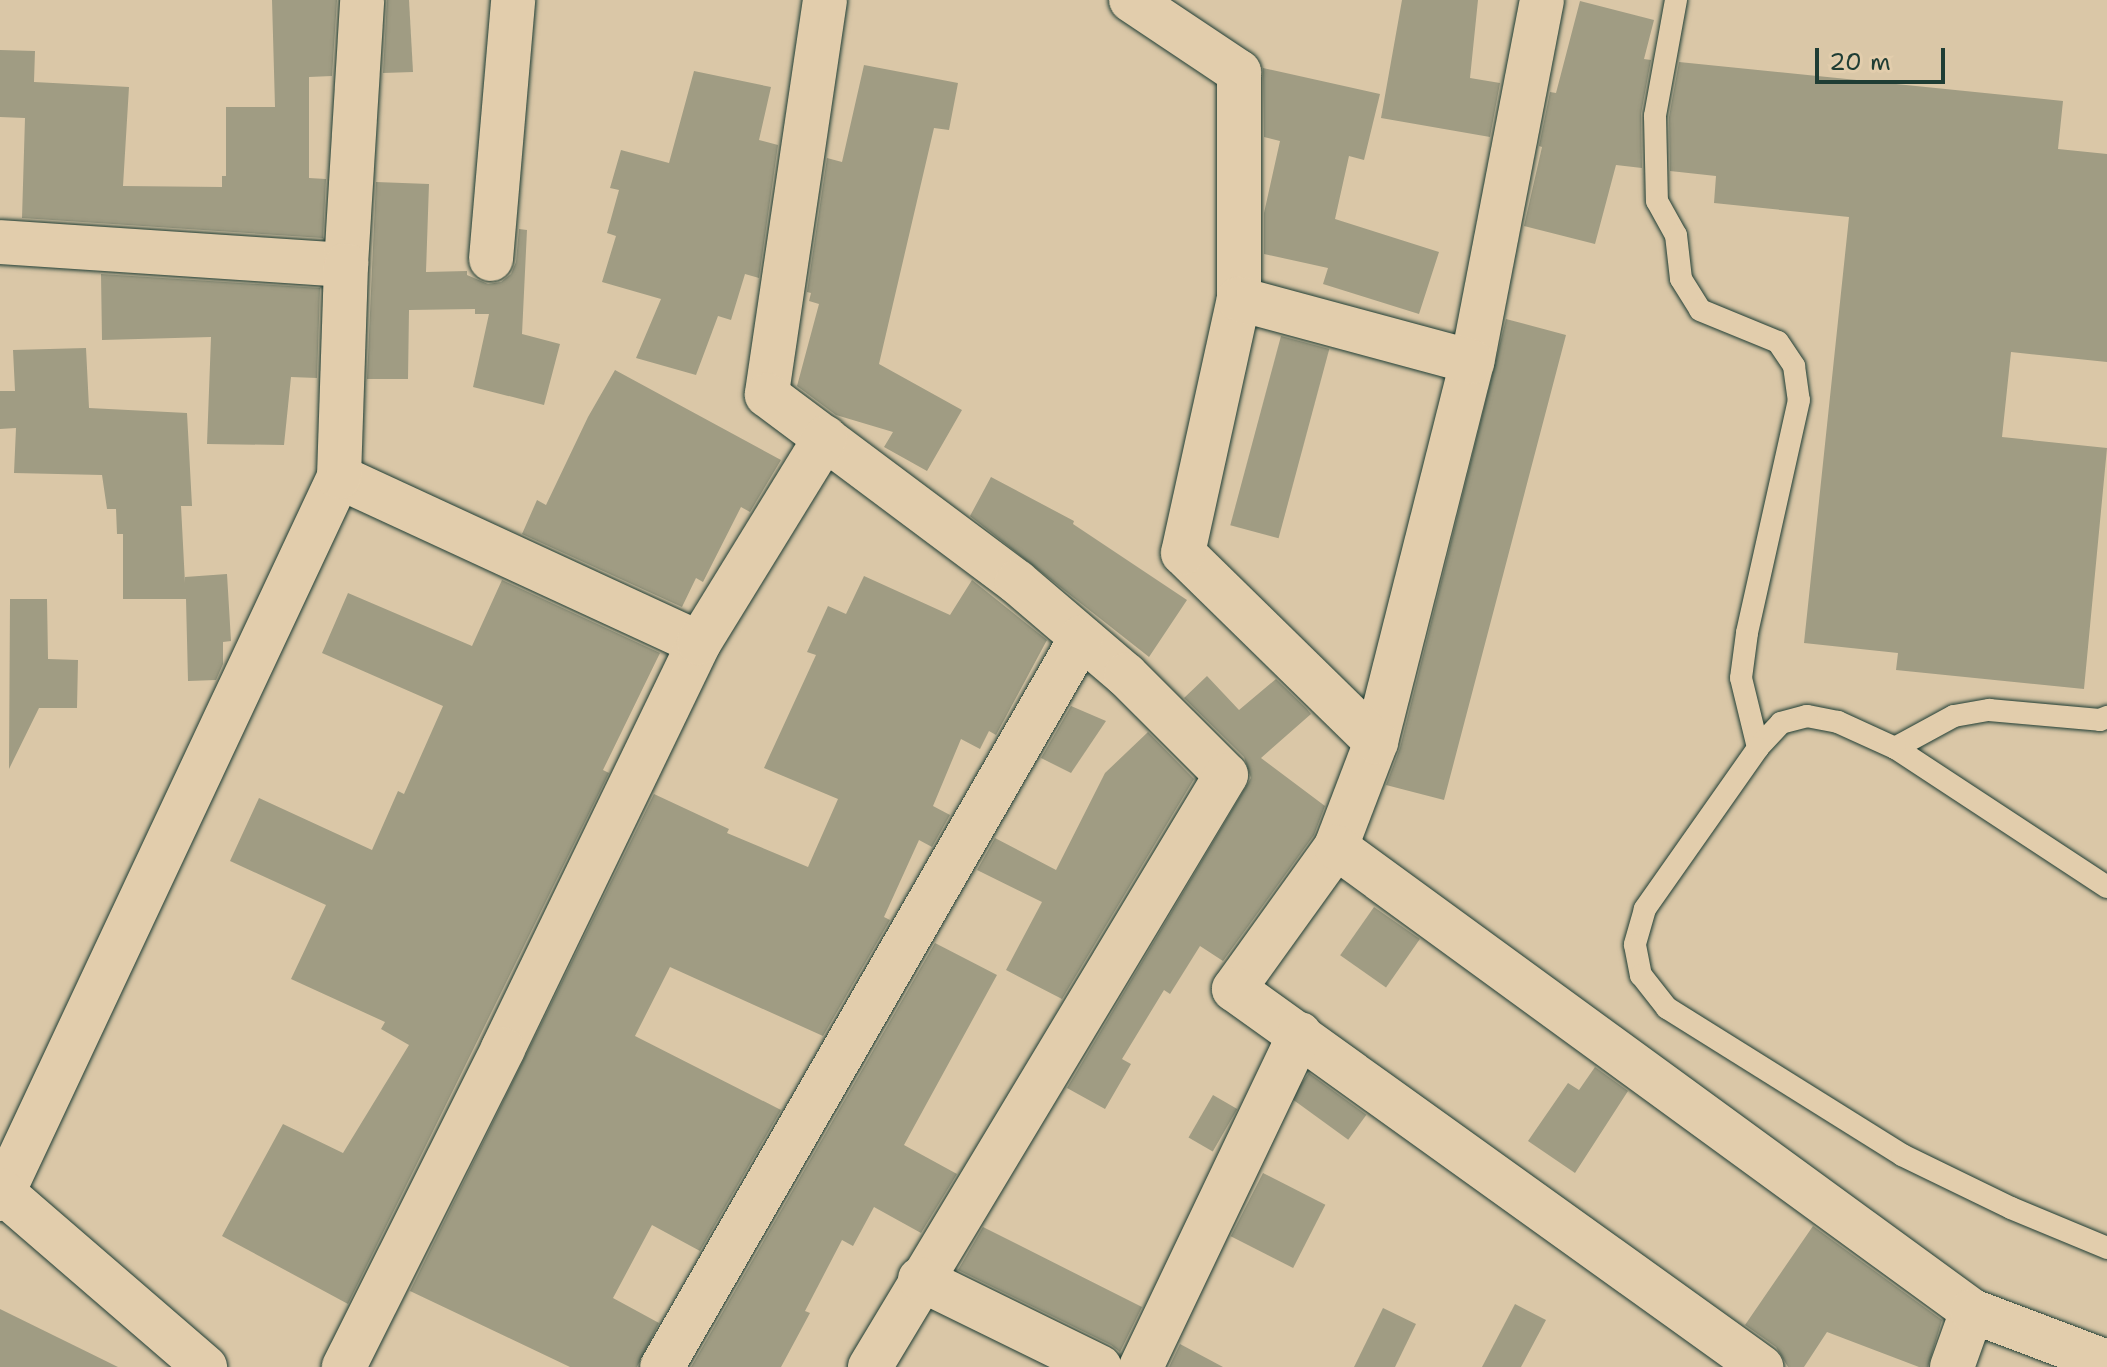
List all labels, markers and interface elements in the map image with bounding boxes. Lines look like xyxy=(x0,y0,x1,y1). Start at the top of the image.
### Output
scale bar xyxy=(1819,32,1949,82)
text: 20 m xyxy=(1829,46,1891,78)

